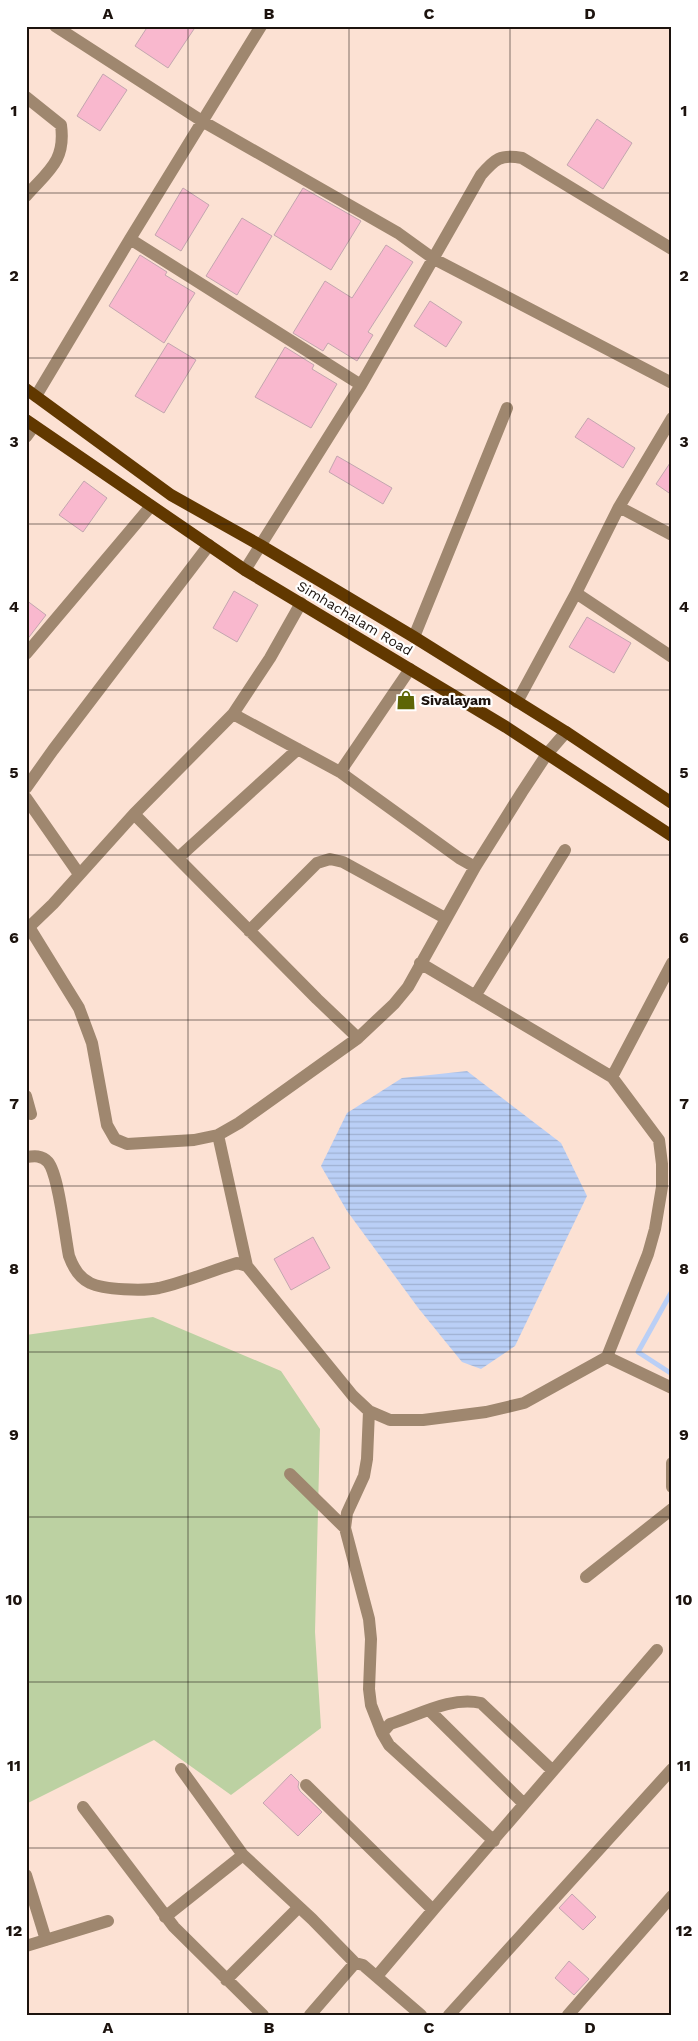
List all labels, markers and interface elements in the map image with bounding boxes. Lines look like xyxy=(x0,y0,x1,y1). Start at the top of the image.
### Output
text: A xyxy=(103,4,114,23)
text: B xyxy=(264,4,275,23)
text: C xyxy=(424,4,435,23)
text: D xyxy=(584,4,596,23)
text: 1 xyxy=(11,101,17,120)
text: 1 xyxy=(681,101,687,120)
text: 2 xyxy=(9,266,19,285)
text: 2 xyxy=(679,266,689,285)
text: 3 xyxy=(9,432,19,451)
text: 3 xyxy=(679,432,689,451)
street label: Simhachalam Road xyxy=(295,577,415,659)
text: 4 xyxy=(9,597,19,616)
text: 4 xyxy=(679,597,689,616)
shop icon: Sivalayam xyxy=(395,689,417,711)
place label: Sivalayam xyxy=(421,692,491,708)
text: 5 xyxy=(9,763,19,782)
text: 5 xyxy=(679,763,689,782)
text: 6 xyxy=(9,928,19,947)
text: 6 xyxy=(679,928,689,947)
text: 7 xyxy=(9,1094,19,1113)
text: 7 xyxy=(679,1094,689,1113)
text: 8 xyxy=(9,1259,19,1278)
text: 8 xyxy=(679,1259,689,1278)
text: 9 xyxy=(9,1425,19,1444)
text: 9 xyxy=(679,1425,689,1444)
text: 10 xyxy=(5,1590,23,1609)
text: 10 xyxy=(675,1590,693,1609)
text: 11 xyxy=(7,1756,21,1775)
text: 11 xyxy=(677,1756,691,1775)
text: 12 xyxy=(6,1921,22,1940)
text: 12 xyxy=(676,1921,692,1940)
text: A xyxy=(103,2018,114,2037)
text: B xyxy=(264,2018,275,2037)
text: C xyxy=(424,2018,435,2037)
text: D xyxy=(584,2018,596,2037)

